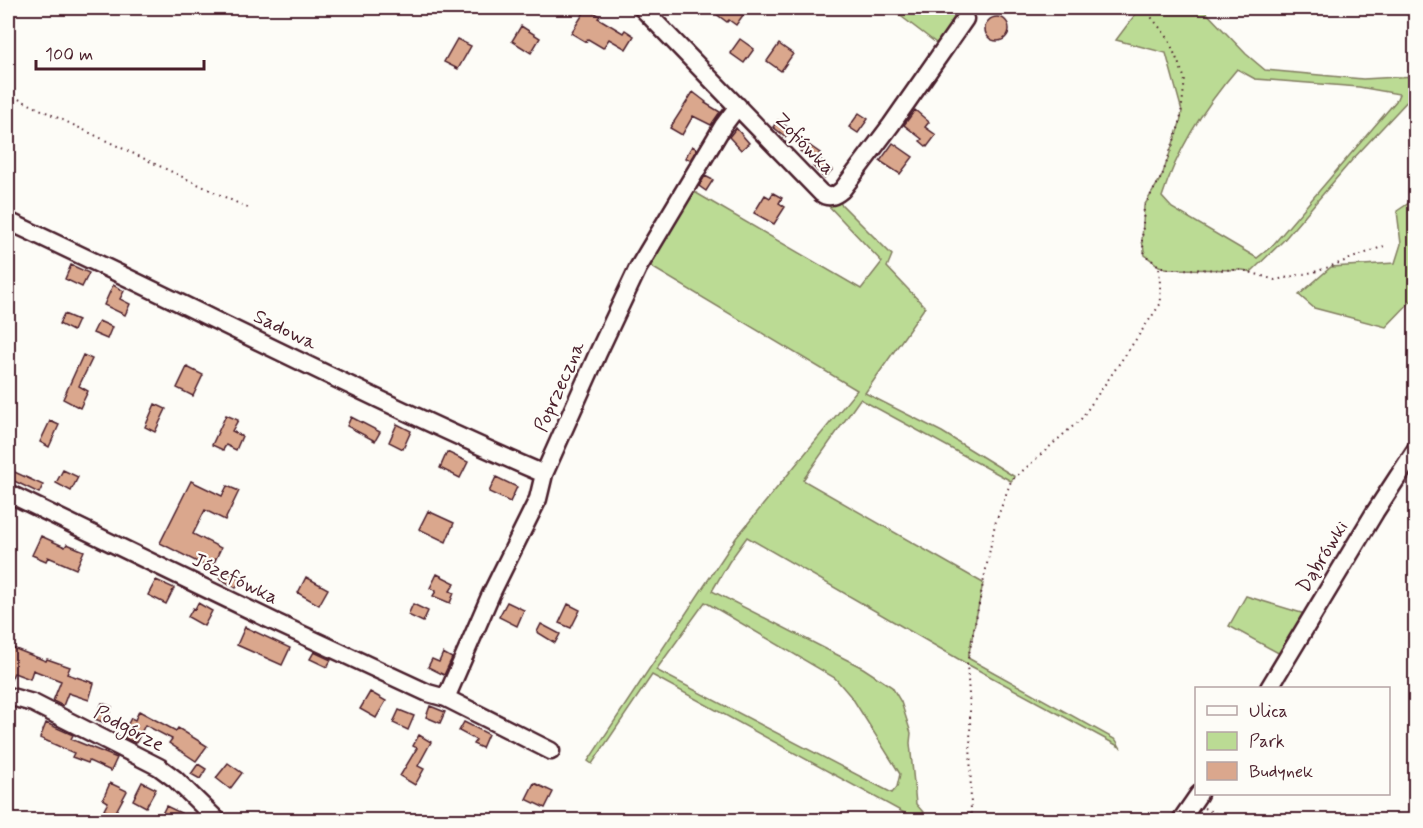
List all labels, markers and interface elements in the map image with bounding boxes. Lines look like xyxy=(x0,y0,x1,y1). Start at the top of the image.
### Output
scale bar xyxy=(36,33,204,71)
text: 100 m xyxy=(45,43,93,67)
street label: Zofiówka xyxy=(767,107,841,181)
street label: Sadowa xyxy=(249,303,322,357)
street label: Poprzeczna xyxy=(528,337,592,437)
street label: Dąbrówki xyxy=(1291,516,1355,598)
street label: Józefówka xyxy=(187,547,283,611)
legend xyxy=(1195,687,1390,795)
street label: Podgórze xyxy=(89,699,169,760)
text: Ulica xyxy=(1249,700,1288,724)
text: Park xyxy=(1249,730,1285,754)
text: Budynek xyxy=(1249,760,1313,784)

